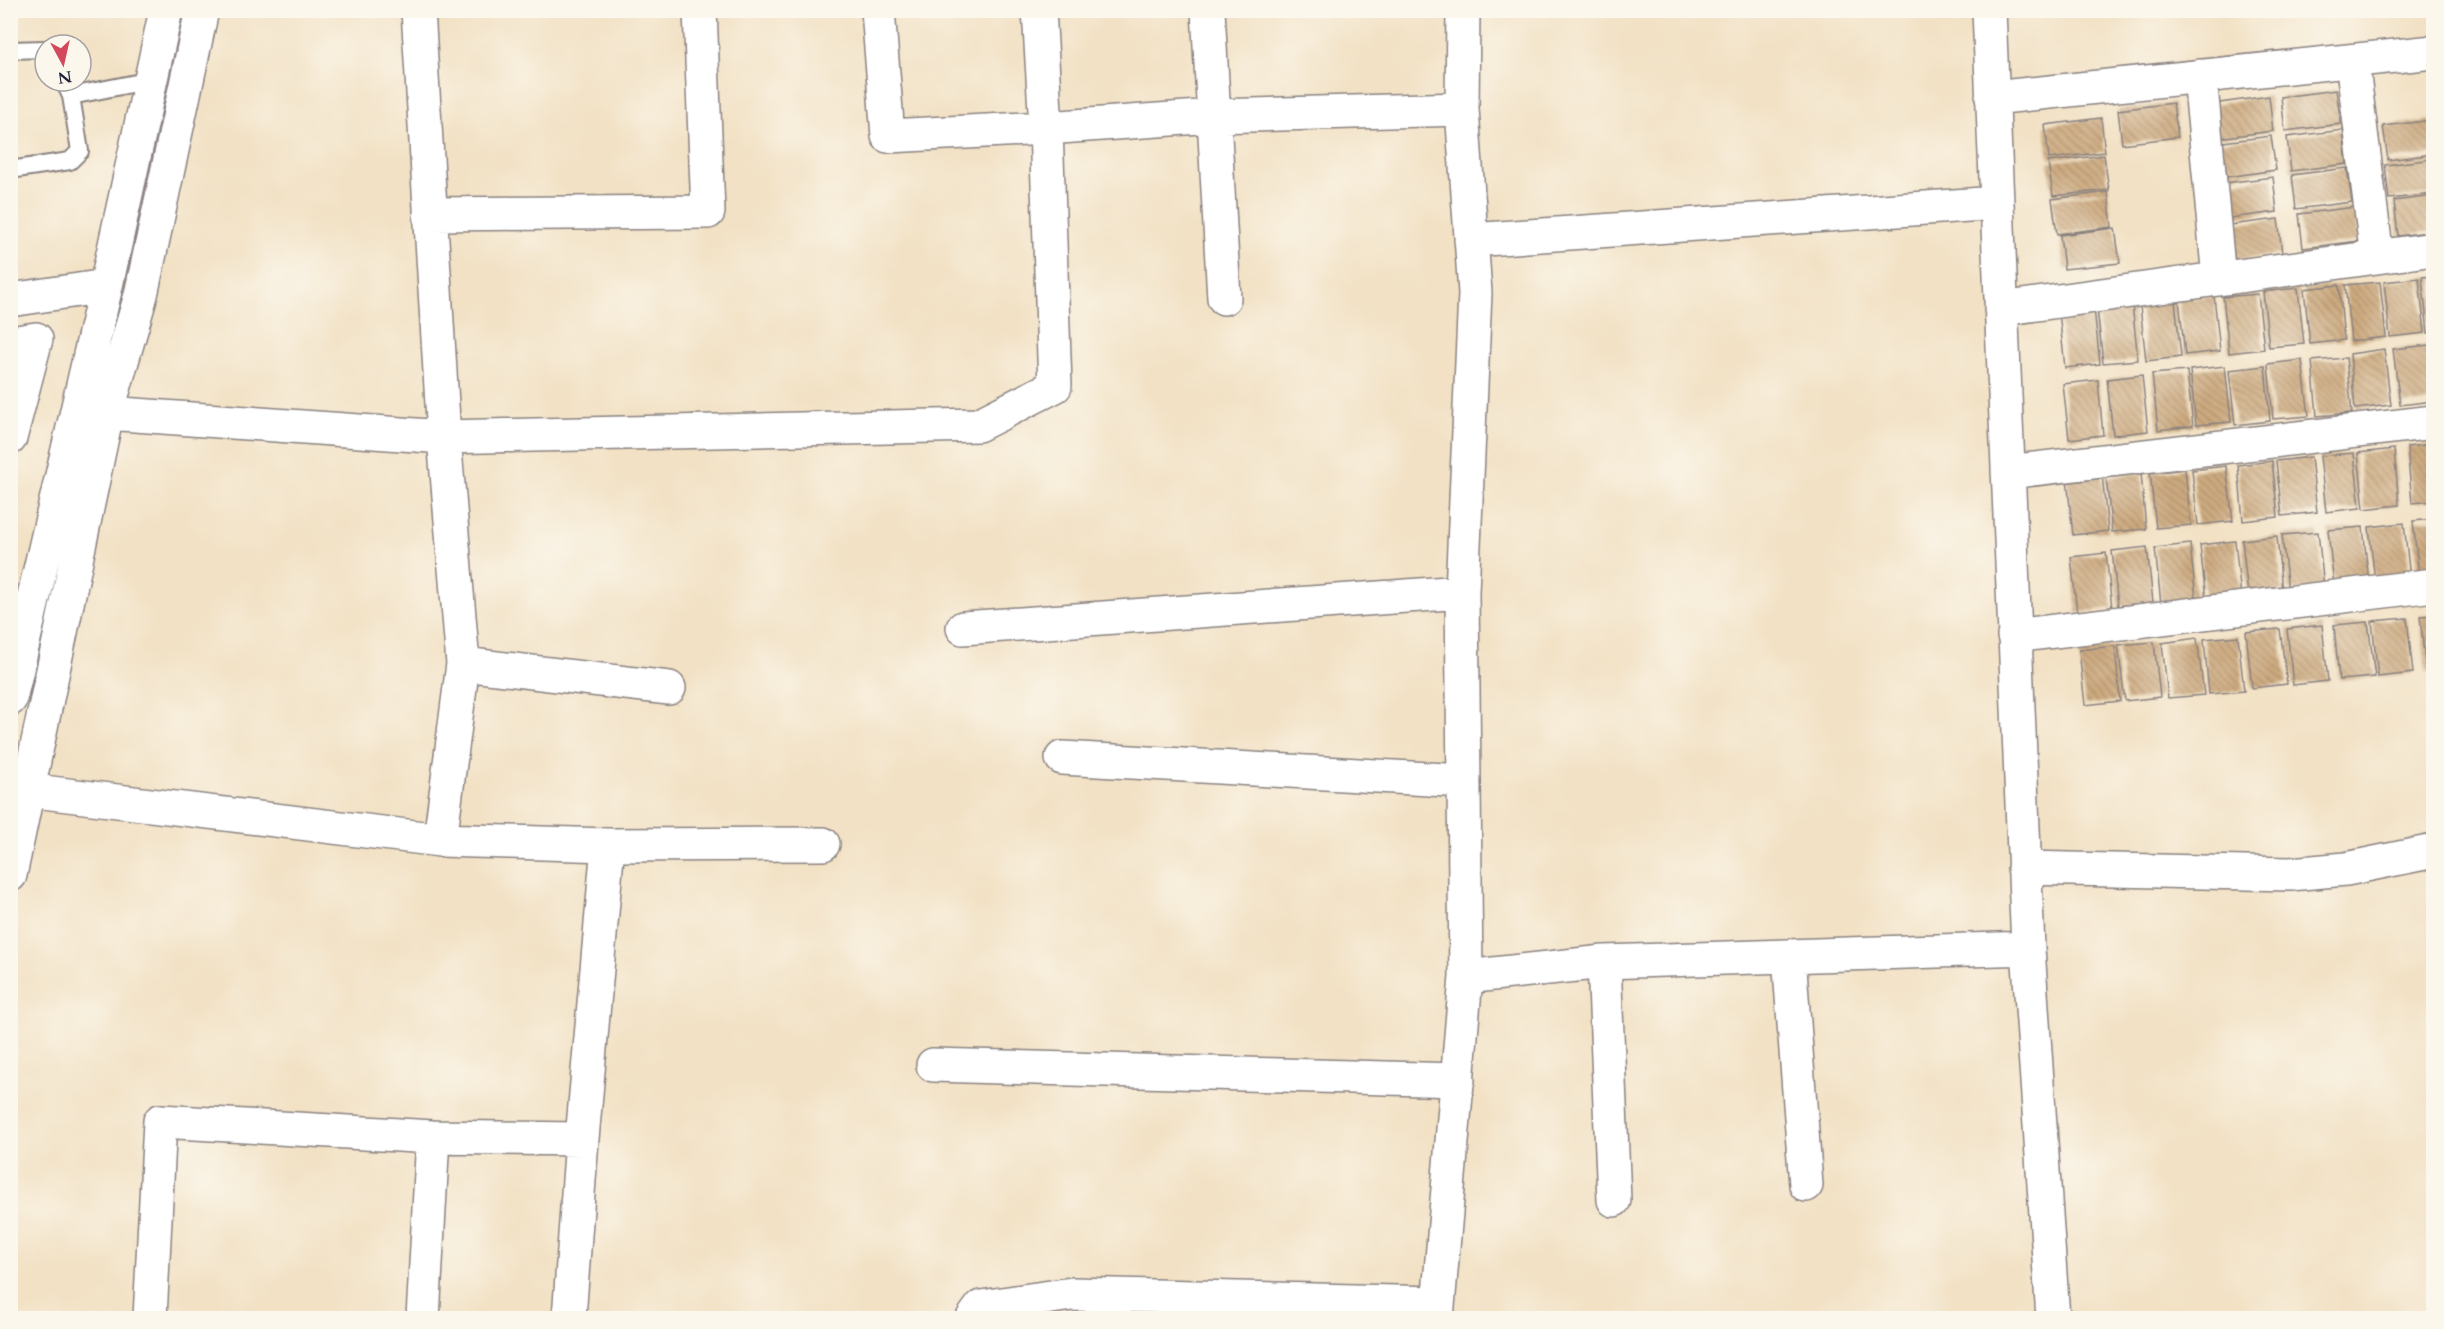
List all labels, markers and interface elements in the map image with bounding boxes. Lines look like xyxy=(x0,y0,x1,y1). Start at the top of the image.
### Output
north arrow xyxy=(33,33,93,93)
text: N xyxy=(56,65,73,89)

